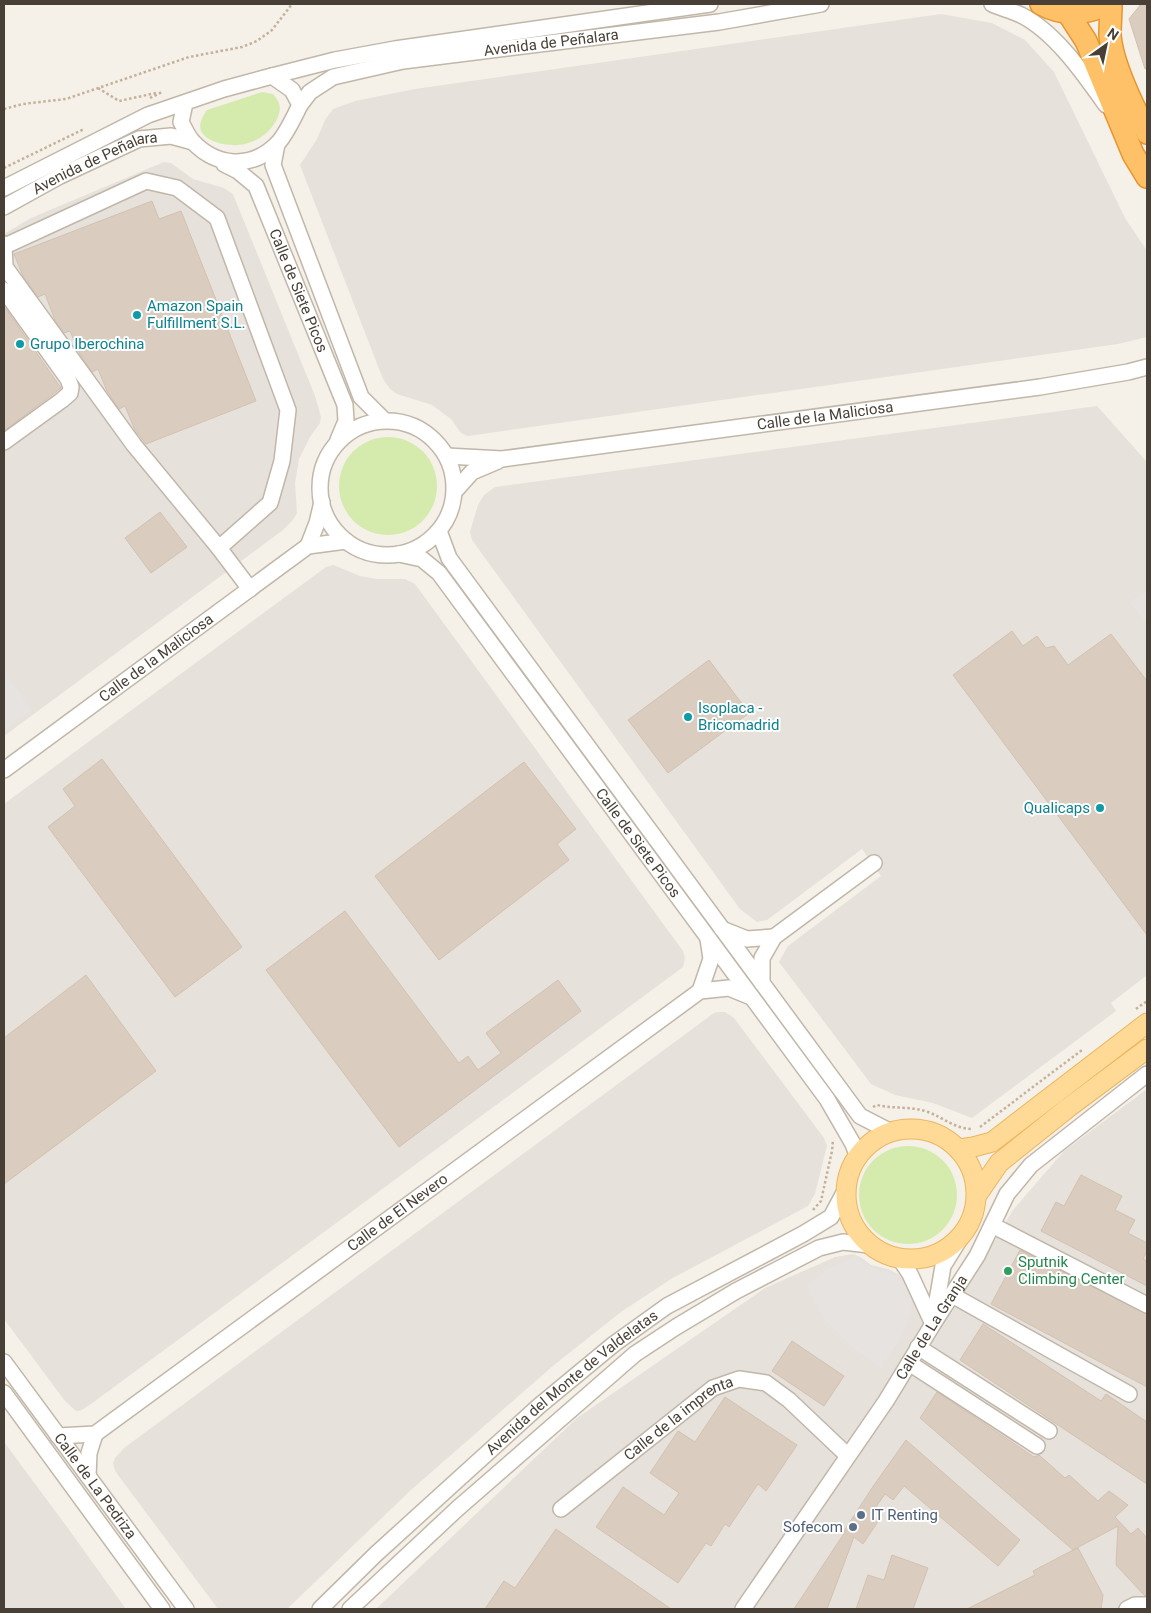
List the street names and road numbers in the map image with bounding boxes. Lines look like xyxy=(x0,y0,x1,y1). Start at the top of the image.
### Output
street label: Avenida de Peñalara xyxy=(483,25,620,60)
street label: Avenida de Peñalara xyxy=(30,128,158,198)
street label: Calle de Siete Picos xyxy=(265,226,332,355)
street label: Calle de la Maliciosa xyxy=(756,398,894,434)
street label: Calle de la Maliciosa xyxy=(96,610,217,706)
street label: Calle de Siete Picos xyxy=(592,785,684,901)
street label: Calle de El Nevero xyxy=(344,1170,451,1255)
street label: Calle de La Granja xyxy=(892,1272,971,1383)
street label: Avenida del Monte de Valdelatas xyxy=(482,1306,661,1459)
street label: Calle de la imprenta xyxy=(620,1373,736,1464)
street label: Calle de La Pedriza xyxy=(50,1429,140,1543)

